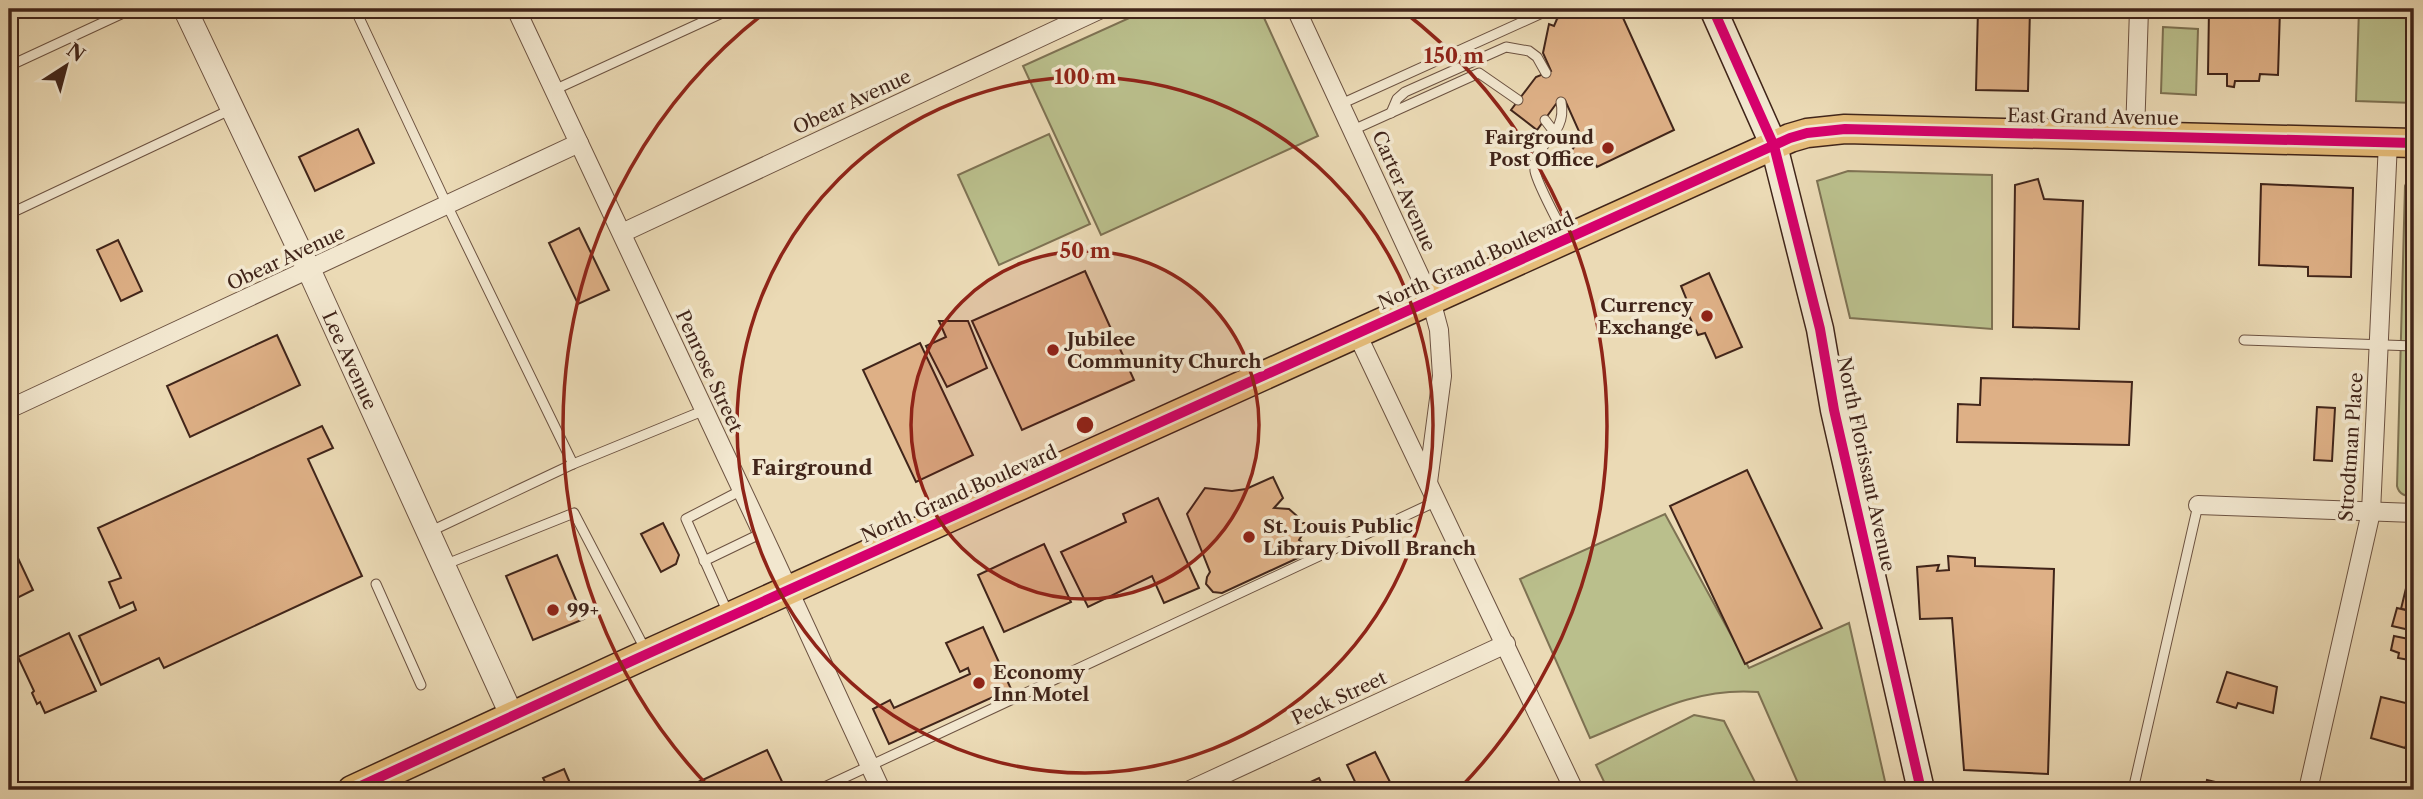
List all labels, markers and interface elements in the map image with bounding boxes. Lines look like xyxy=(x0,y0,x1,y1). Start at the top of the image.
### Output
north arrow xyxy=(32,32,102,102)
text: N xyxy=(62,38,89,67)
text: 150 m xyxy=(1424,43,1484,68)
text: 100 m xyxy=(1054,64,1116,89)
street label: Obear Avenue xyxy=(789,65,915,139)
street label: East Grand Avenue xyxy=(2007,104,2179,130)
place label: Fairground Post Office xyxy=(1485,126,1594,171)
street label: Carter Avenue xyxy=(1367,127,1441,255)
marker: Fairground Post Office xyxy=(1600,140,1616,156)
street label: North Grand Boulevard xyxy=(1375,207,1578,315)
street label: Obear Avenue xyxy=(223,221,349,295)
text: 50 m xyxy=(1059,238,1111,263)
place label: Currency Exchange xyxy=(1598,294,1694,339)
street label: Penrose Street xyxy=(671,306,747,436)
street label: Lee Avenue xyxy=(318,307,382,413)
marker: Currency Exchange xyxy=(1699,308,1715,324)
place label: Jubilee Community Church xyxy=(1064,328,1261,373)
marker: Jubilee Community Church xyxy=(1045,342,1061,358)
street label: North Florissant Avenue xyxy=(1832,355,1900,573)
street label: Strodtman Place xyxy=(2334,372,2368,522)
centre of rings xyxy=(1073,413,1097,437)
street label: North Grand Boulevard xyxy=(858,440,1061,548)
district label: Fairground xyxy=(752,455,873,480)
place label: St. Louis Public Library Divoll Branch xyxy=(1263,515,1476,560)
marker: St. Louis Public Library Divoll Branch xyxy=(1241,529,1257,545)
place label: 99+ xyxy=(567,599,599,622)
marker: 99+ xyxy=(545,602,561,618)
place label: Economy Inn Motel xyxy=(993,661,1090,706)
street label: Peck Street xyxy=(1288,666,1390,730)
marker: Economy Inn Motel xyxy=(971,675,987,691)

